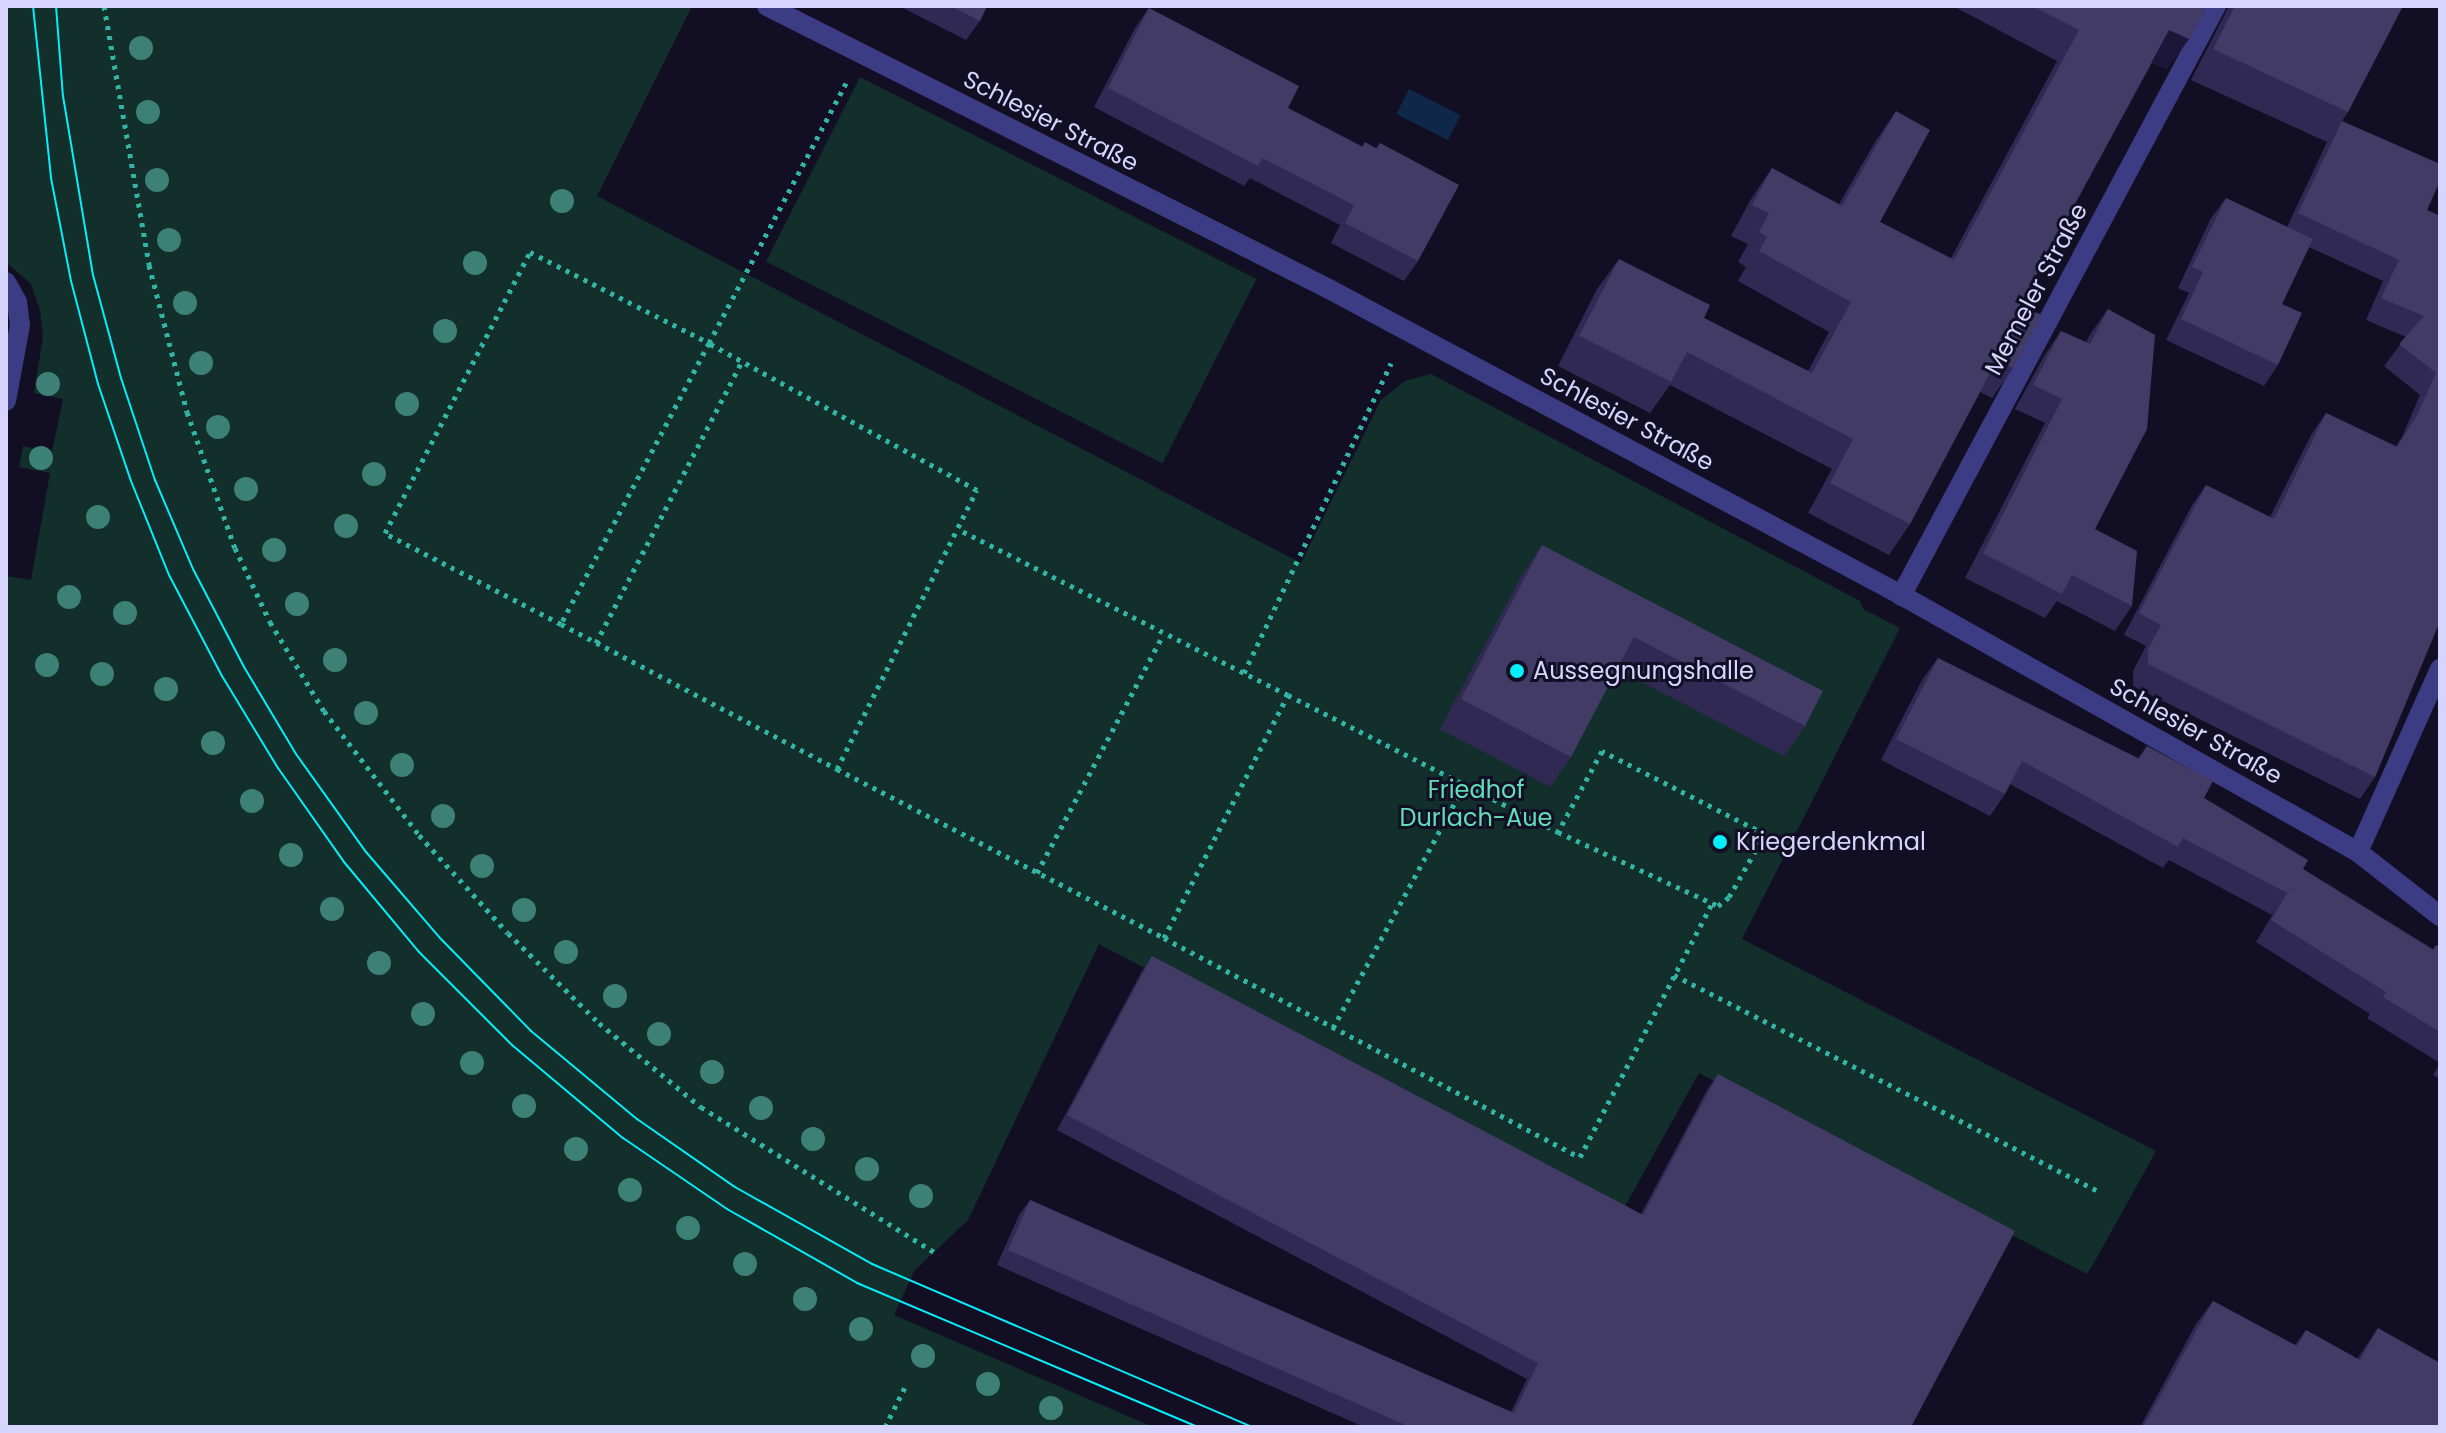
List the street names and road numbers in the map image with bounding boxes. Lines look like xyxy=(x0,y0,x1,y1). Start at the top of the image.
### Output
street label: Schlesier Straße xyxy=(959,64,1143,178)
street label: Memeler Straße xyxy=(1979,198,2093,380)
street label: Schlesier Straße xyxy=(1535,361,1719,477)
street label: Schlesier Straße xyxy=(2105,672,2287,790)

